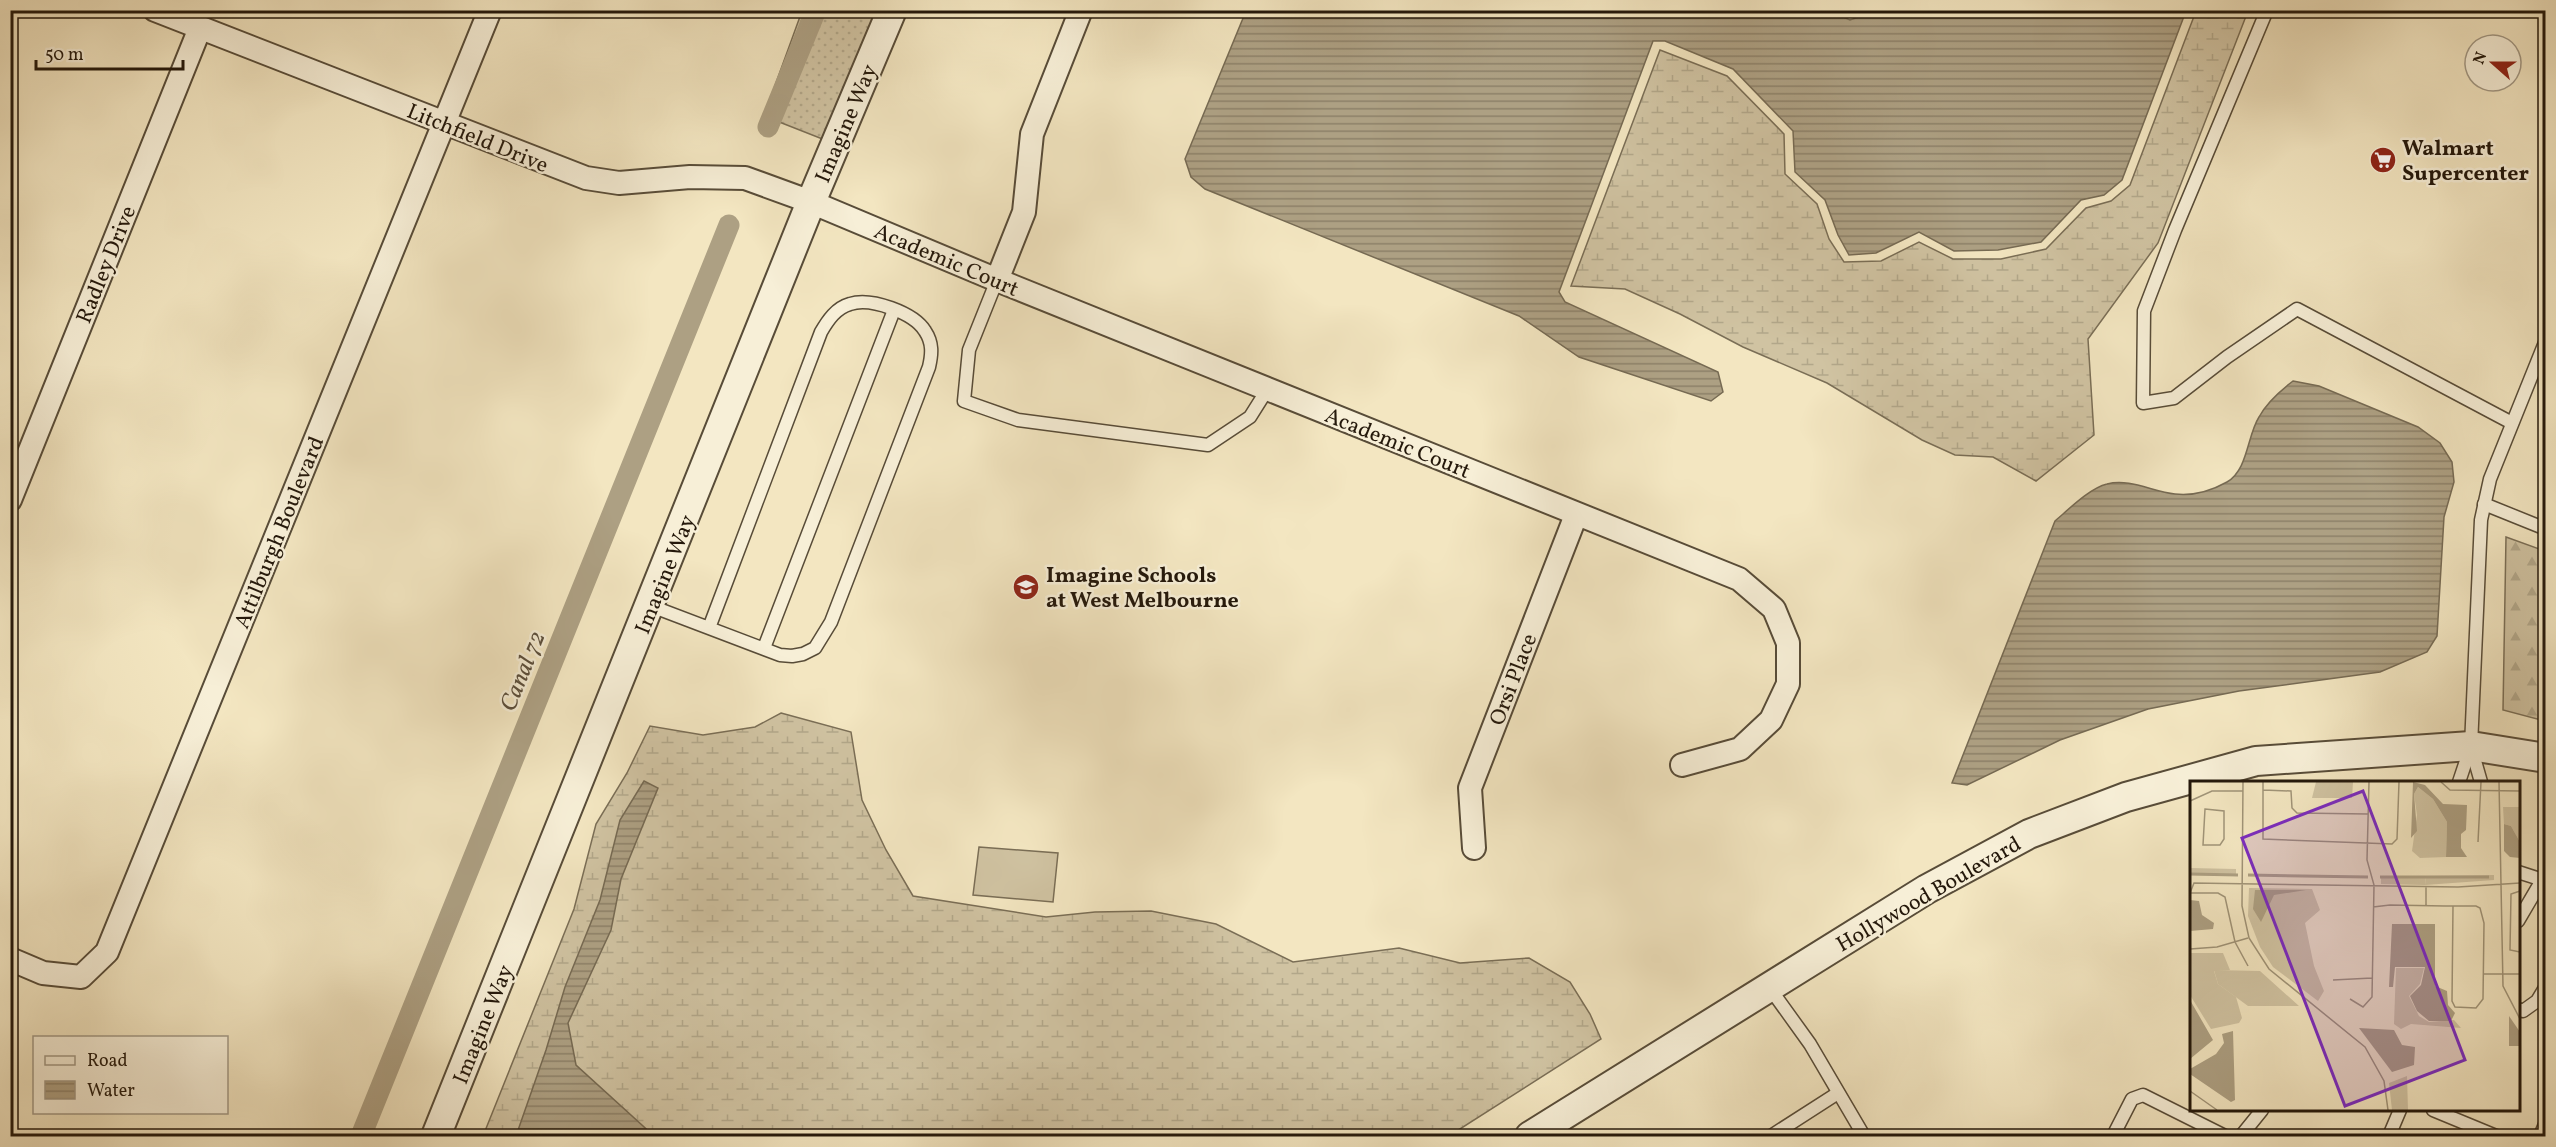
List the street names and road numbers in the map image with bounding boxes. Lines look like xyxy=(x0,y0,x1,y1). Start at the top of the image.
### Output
street label: Imagine Way xyxy=(808,60,886,188)
street label: Litchfield Drive xyxy=(402,97,552,182)
street label: Radley Drive xyxy=(70,201,145,328)
street label: Academic Court xyxy=(869,217,1023,306)
street label: Academic Court xyxy=(1320,401,1475,488)
street label: Attilburgh Boulevard xyxy=(228,432,333,634)
street label: Imagine Way xyxy=(628,511,704,639)
street label: Orsi Place xyxy=(1483,629,1546,730)
street label: Hollywood Boulevard xyxy=(1831,830,2027,961)
street label: Imagine Way xyxy=(446,961,522,1089)

